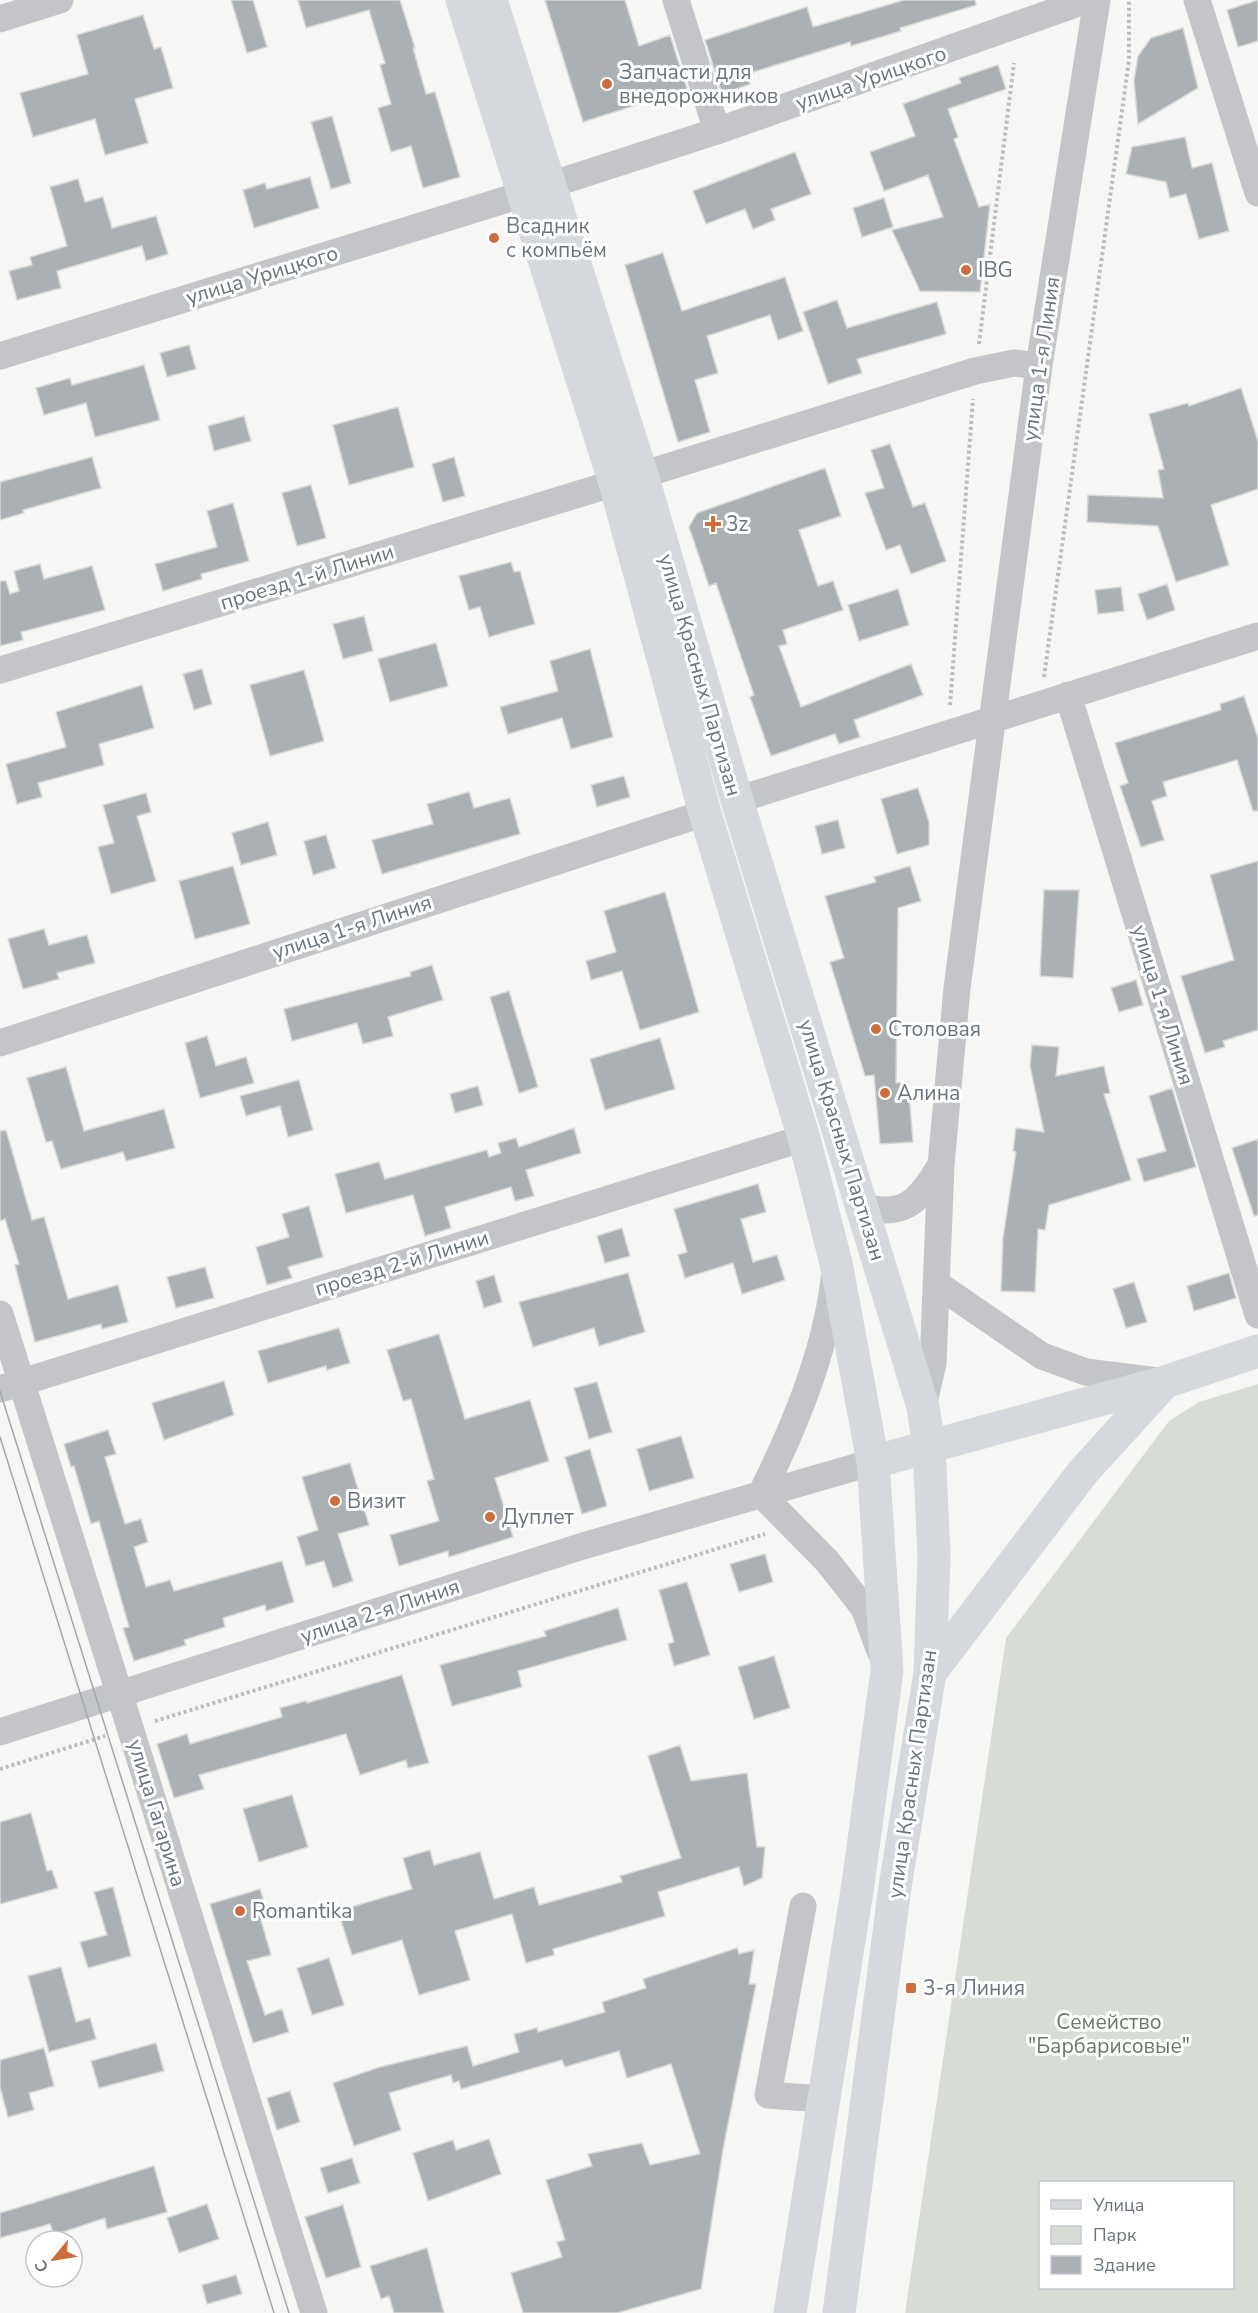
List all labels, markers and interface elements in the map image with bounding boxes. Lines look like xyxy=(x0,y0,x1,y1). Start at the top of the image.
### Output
street label: улица Урицкого xyxy=(792,39,950,117)
place label: Запчасти для внедорожников xyxy=(619,58,778,110)
marker: Запчасти для внедорожников xyxy=(600,77,614,91)
place label: Всадник с компьём xyxy=(506,212,607,264)
marker: Всадник с компьём xyxy=(487,231,501,245)
street label: улица Урицкого xyxy=(183,239,341,311)
place label: IBG xyxy=(978,256,1013,284)
marker: IBG xyxy=(959,263,973,277)
street label: улица 1-я Линия xyxy=(1016,275,1066,443)
place label: 3z xyxy=(726,510,749,538)
marker: 3z xyxy=(704,515,722,533)
street label: проезд 1-й Линии xyxy=(217,537,397,617)
street label: улица Красных Партизан xyxy=(652,551,748,799)
street label: улица 1-я Линия xyxy=(269,888,435,966)
street label: улица 1-я Линия xyxy=(1125,922,1201,1088)
place label: Столовая xyxy=(888,1015,981,1043)
street label: улица Красных Партизан xyxy=(792,1016,892,1264)
marker: Столовая xyxy=(869,1022,883,1036)
place label: Алина xyxy=(897,1079,960,1107)
marker: Алина xyxy=(878,1086,892,1100)
street label: проезд 2-й Линии xyxy=(312,1223,492,1303)
place label: Визит xyxy=(347,1487,406,1515)
marker: Визит xyxy=(328,1494,342,1508)
place label: Дуплет xyxy=(502,1503,575,1531)
marker: Дуплет xyxy=(483,1510,497,1524)
street label: улица 2-я Линия xyxy=(297,1572,463,1650)
street label: улица Красных Партизан xyxy=(881,1648,943,1900)
street label: улица Гагарина xyxy=(121,1736,193,1890)
place label: Romantika xyxy=(252,1897,352,1925)
marker: Romantika xyxy=(233,1904,247,1918)
place label: 3-я Линия xyxy=(923,1974,1025,2002)
marker: 3-я Линия xyxy=(904,1981,918,1995)
park label: Семейство "Барбарисовые" xyxy=(1028,2008,1190,2060)
legend xyxy=(1039,2181,1234,2289)
text: Улица xyxy=(1092,2193,1144,2217)
text: Парк xyxy=(1093,2223,1137,2247)
north arrow xyxy=(24,2229,84,2289)
text: Здание xyxy=(1093,2253,1156,2277)
text: С xyxy=(30,2256,54,2276)

